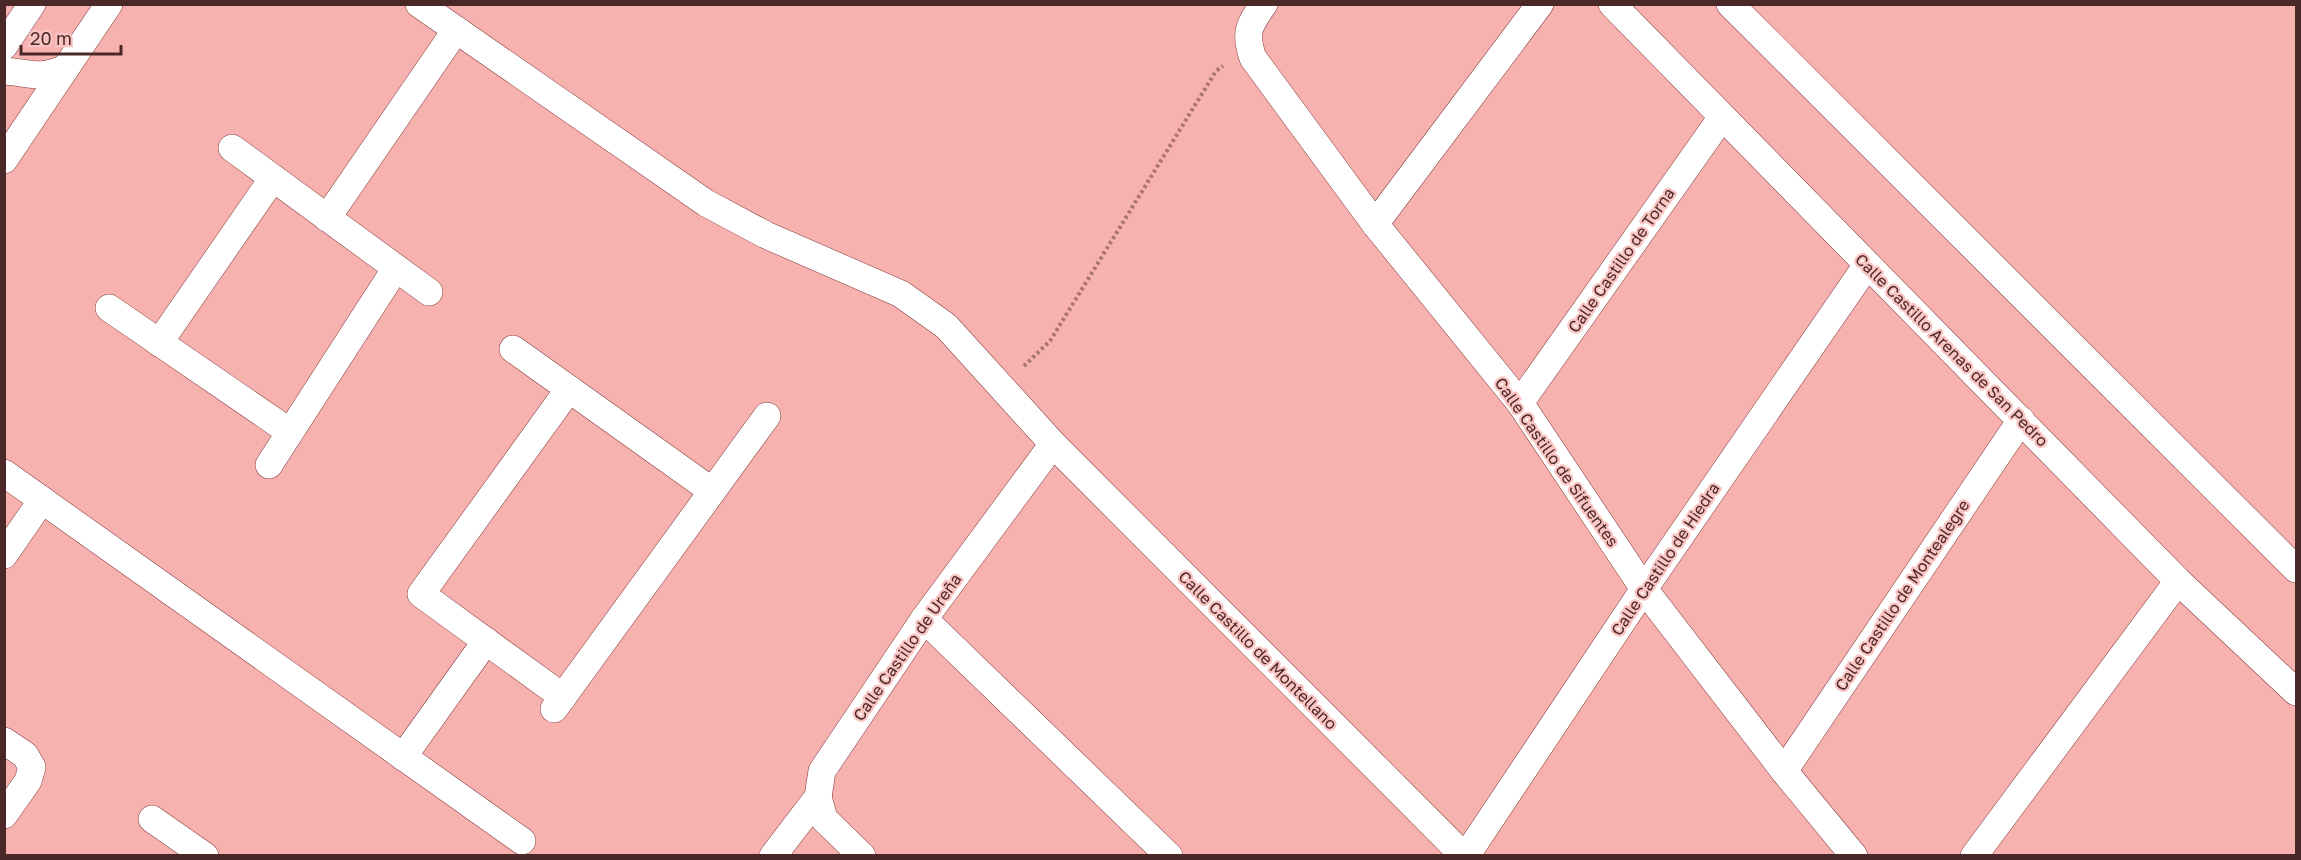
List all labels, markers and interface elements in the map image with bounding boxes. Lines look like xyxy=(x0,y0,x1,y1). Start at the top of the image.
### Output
scale bar xyxy=(21,18,122,56)
text: 20 m xyxy=(30,27,72,49)
street label: Calle Castillo de Torna xyxy=(1563,184,1679,336)
street label: Calle Castillo Arenas de San Pedro xyxy=(1851,249,2053,451)
street label: Calle Castillo de Sifuentes xyxy=(1491,373,1623,551)
street label: Calle Castillo de Hiedra xyxy=(1606,479,1724,639)
street label: Calle Castillo de Montealegre xyxy=(1830,496,1974,694)
street label: Calle Castillo de Montellano xyxy=(1174,566,1342,734)
street label: Calle Castillo de Ureña xyxy=(849,570,965,724)

